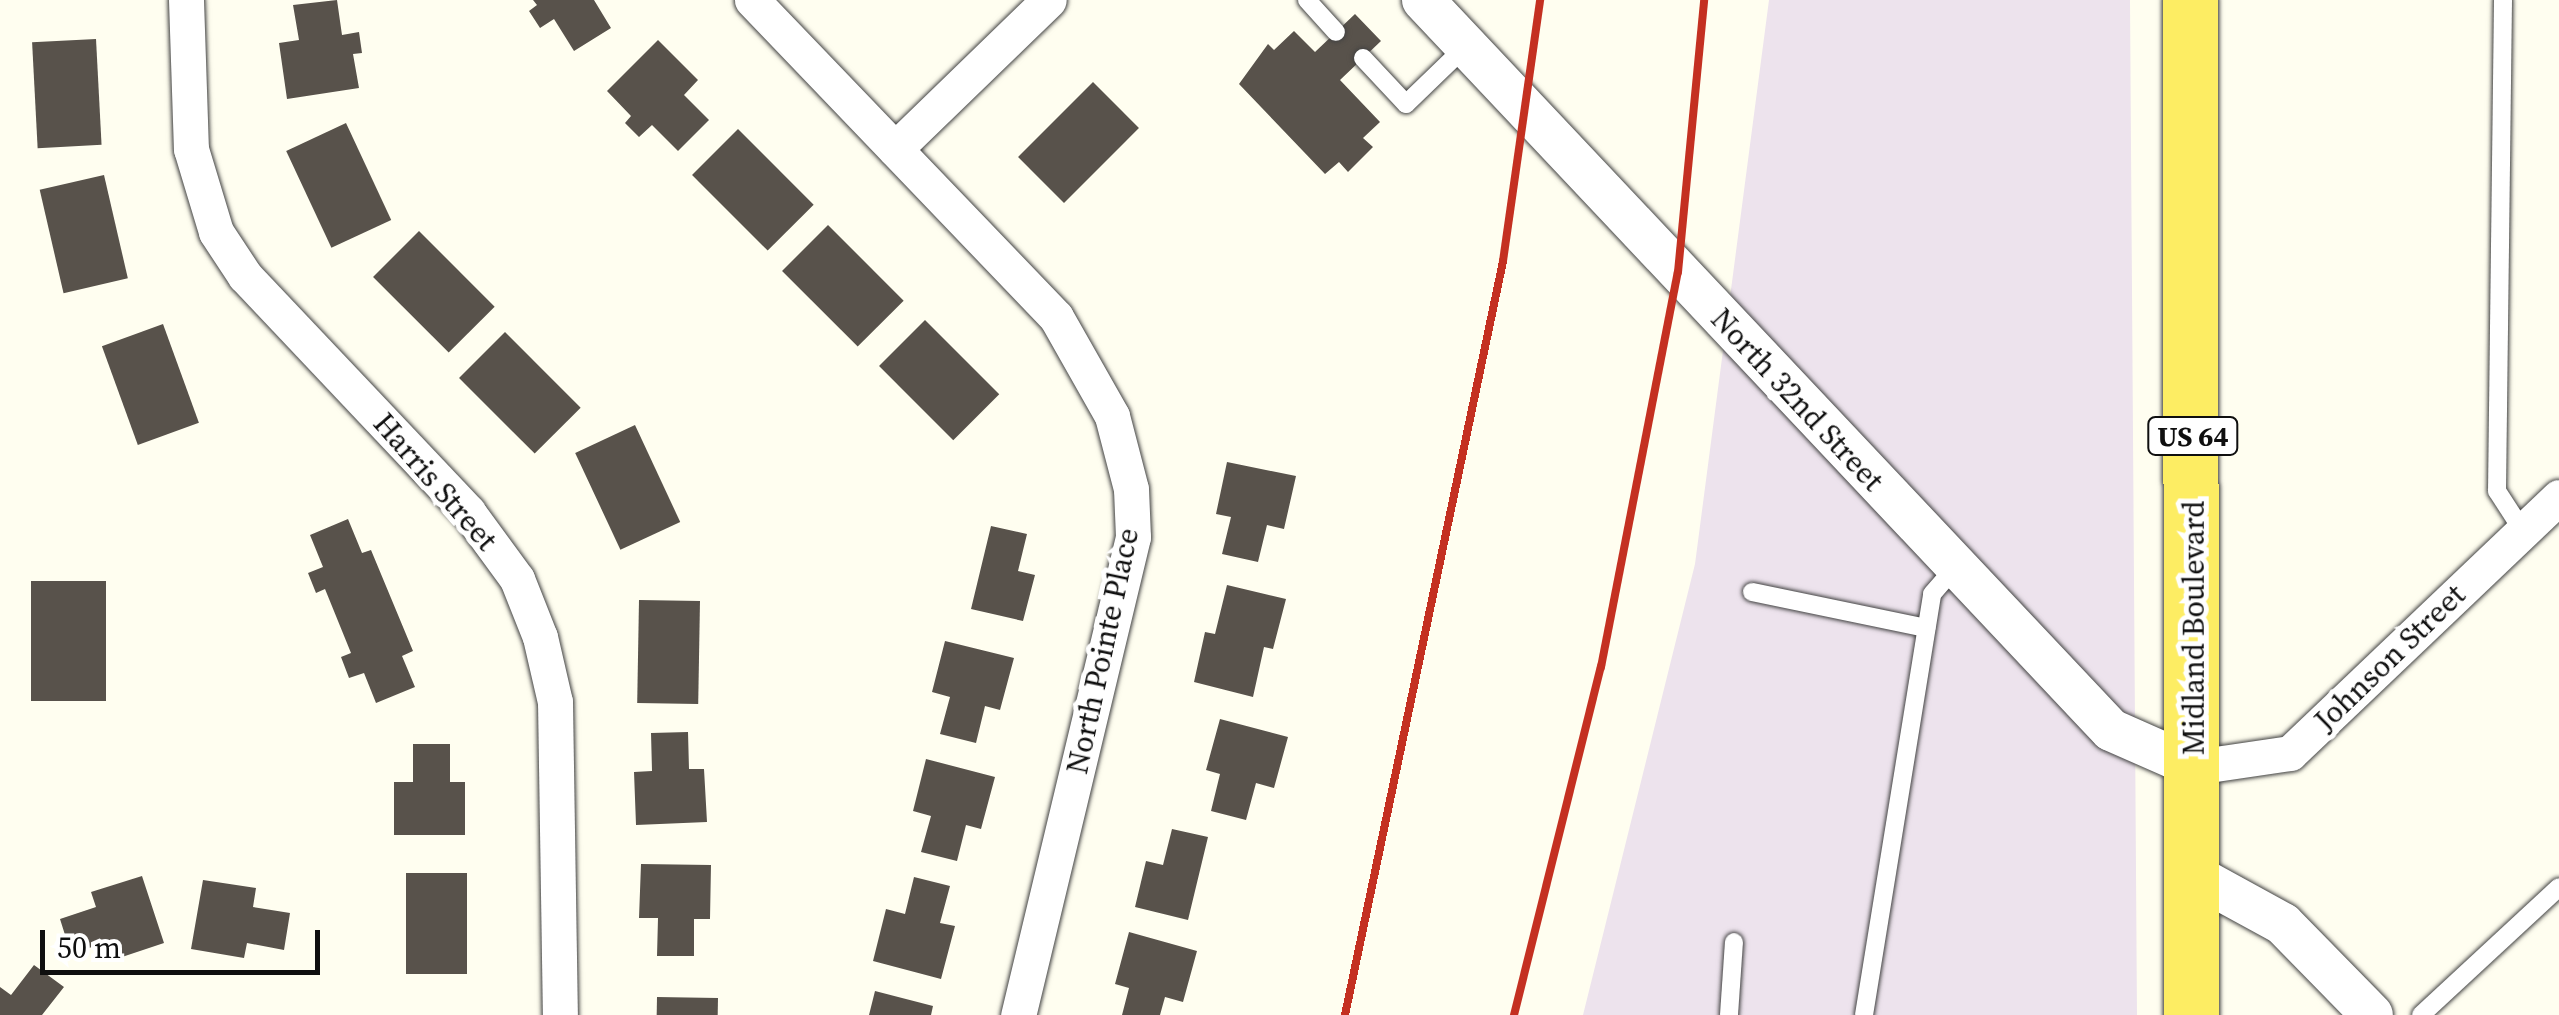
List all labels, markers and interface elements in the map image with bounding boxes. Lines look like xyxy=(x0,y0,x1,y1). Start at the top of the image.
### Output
street label: North 32nd Street xyxy=(1703,301,1891,499)
street label: Harris Street xyxy=(366,406,504,558)
road number: US 64 xyxy=(2146,413,2240,459)
street label: Midland Boulevard xyxy=(2176,501,2212,755)
street label: North Pointe Place xyxy=(1059,525,1147,777)
street label: Johnson Street xyxy=(2307,577,2473,739)
scale bar xyxy=(45,910,325,972)
text: 50 m xyxy=(57,927,121,968)

